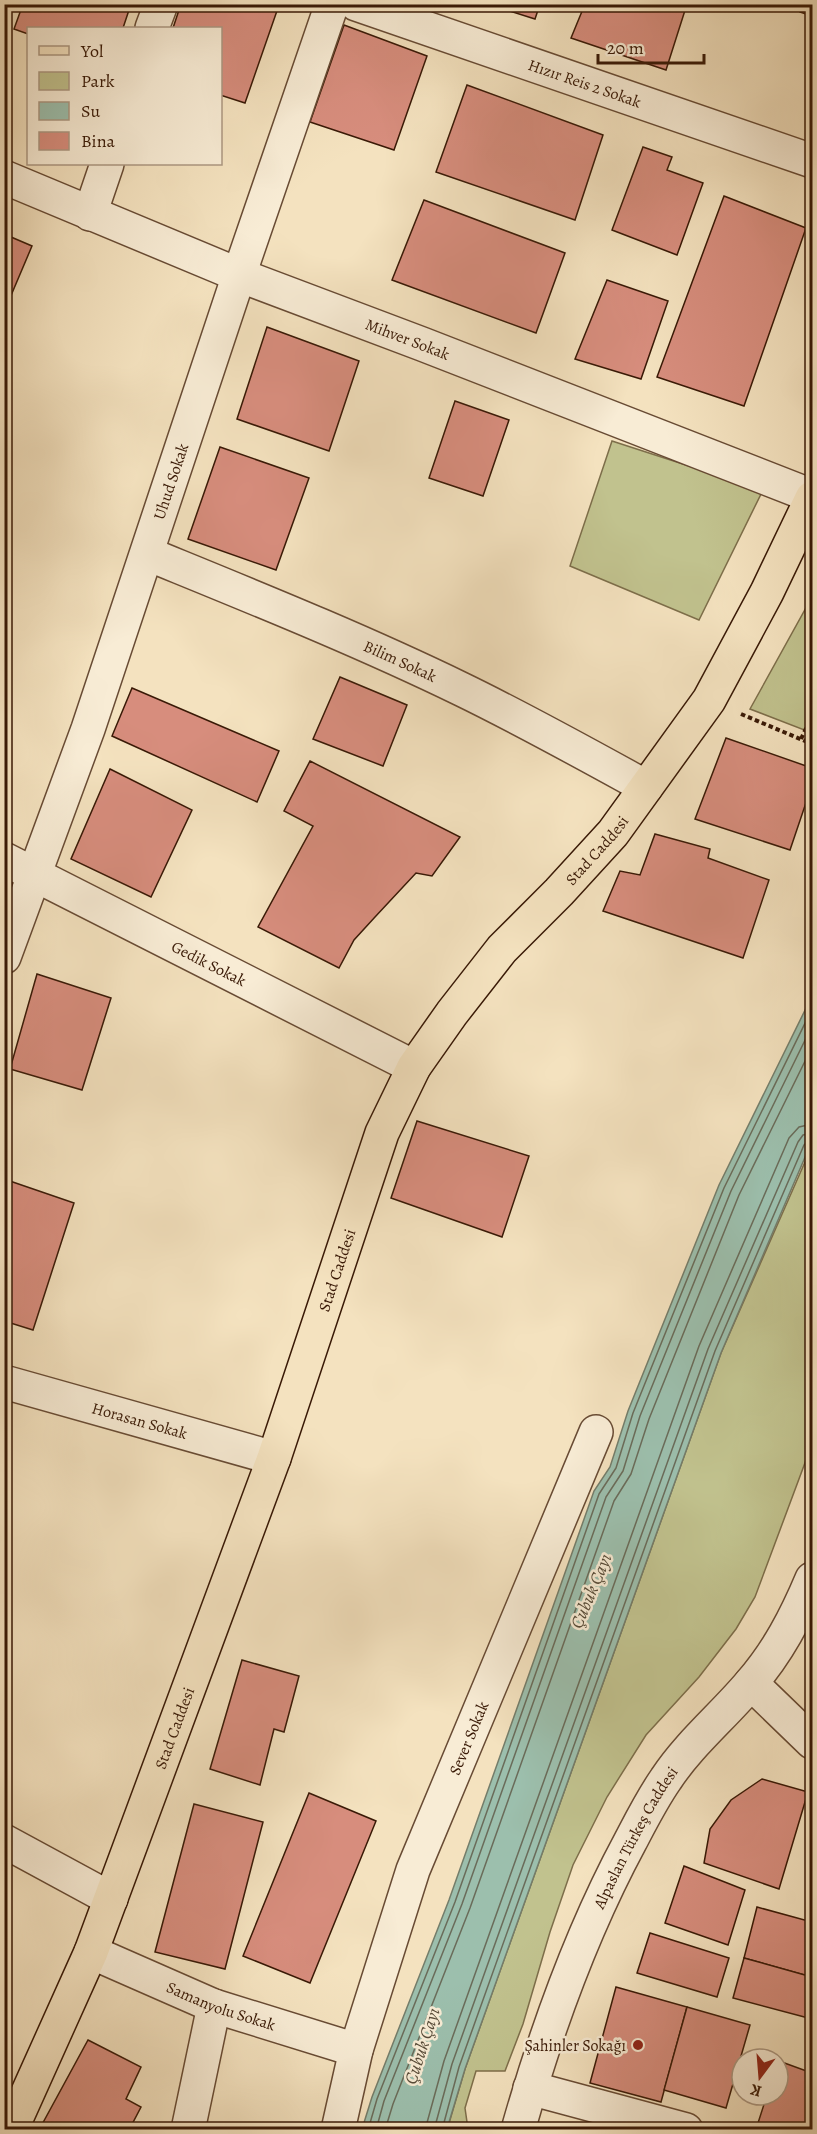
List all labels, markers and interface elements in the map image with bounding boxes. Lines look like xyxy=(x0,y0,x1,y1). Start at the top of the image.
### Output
legend xyxy=(27,27,222,165)
scale bar xyxy=(598,27,704,65)
text: 20 m xyxy=(607,36,644,60)
text: Yol xyxy=(80,39,104,63)
street label: Hızır Reis 2 Sokak xyxy=(525,54,644,113)
text: Park xyxy=(81,69,115,93)
text: Su xyxy=(81,99,101,123)
text: Bina xyxy=(81,129,116,153)
street label: Mihver Sokak xyxy=(362,314,453,366)
street label: Uhud Sokak xyxy=(148,441,194,523)
street label: Bilim Sokak xyxy=(360,635,440,688)
street label: Stad Caddesi xyxy=(561,812,634,890)
street label: Gedik Sokak xyxy=(168,936,250,992)
street label: Stad Caddesi xyxy=(313,1226,361,1315)
street label: Horasan Sokak xyxy=(89,1397,190,1445)
water label: Çubuk Çayı xyxy=(565,1550,618,1632)
street label: Stad Caddesi xyxy=(150,1684,200,1772)
street label: Sever Sokak xyxy=(444,1698,494,1778)
street label: Alpaslan Türkeş Caddesi xyxy=(588,1762,683,1913)
street label: Samanyolu Sokak xyxy=(163,1976,278,2036)
water label: Çubuk Çayı xyxy=(398,2004,446,2087)
place label: Şahinler Sokağı xyxy=(524,2035,626,2057)
marker: Şahinler Sokağı xyxy=(631,2038,645,2052)
north arrow xyxy=(730,2047,790,2107)
text: K xyxy=(748,2078,764,2102)

